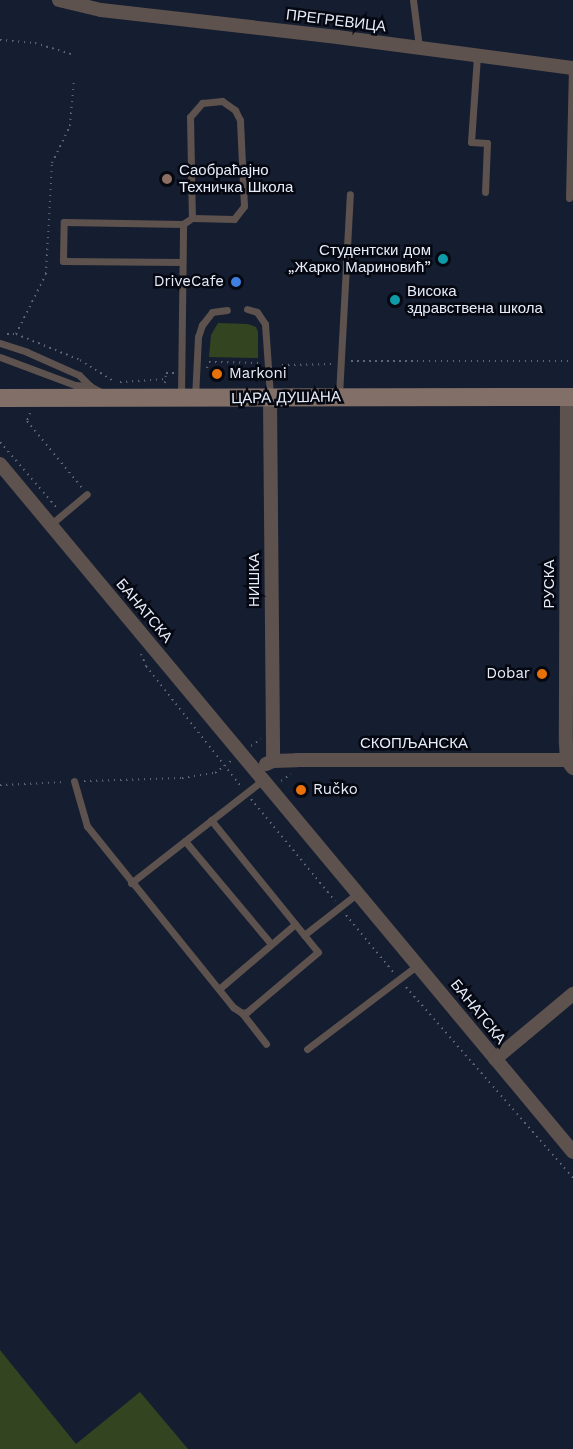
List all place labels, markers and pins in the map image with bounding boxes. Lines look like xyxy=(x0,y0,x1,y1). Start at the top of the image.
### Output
place label: Саобраћајно Техничка Школа xyxy=(179,161,293,196)
marker: Саобраћајно Техничка Школа xyxy=(160,172,174,186)
place label: Студентски дом „Жарко Мариновић” xyxy=(288,241,431,276)
marker: Студентски дом „Жарко Мариновић” xyxy=(436,252,450,266)
place label: DriveCafe xyxy=(154,273,224,291)
marker: DriveCafe xyxy=(229,275,243,289)
place label: Висока здравствена школа xyxy=(407,282,543,317)
marker: Висока здравствена школа xyxy=(388,293,402,307)
place label: Markoni xyxy=(229,365,287,383)
marker: Markoni xyxy=(210,367,224,381)
place label: Dobar xyxy=(486,665,530,683)
marker: Dobar xyxy=(535,667,549,681)
place label: Ručko xyxy=(313,781,358,799)
marker: Ručko xyxy=(294,783,308,797)

